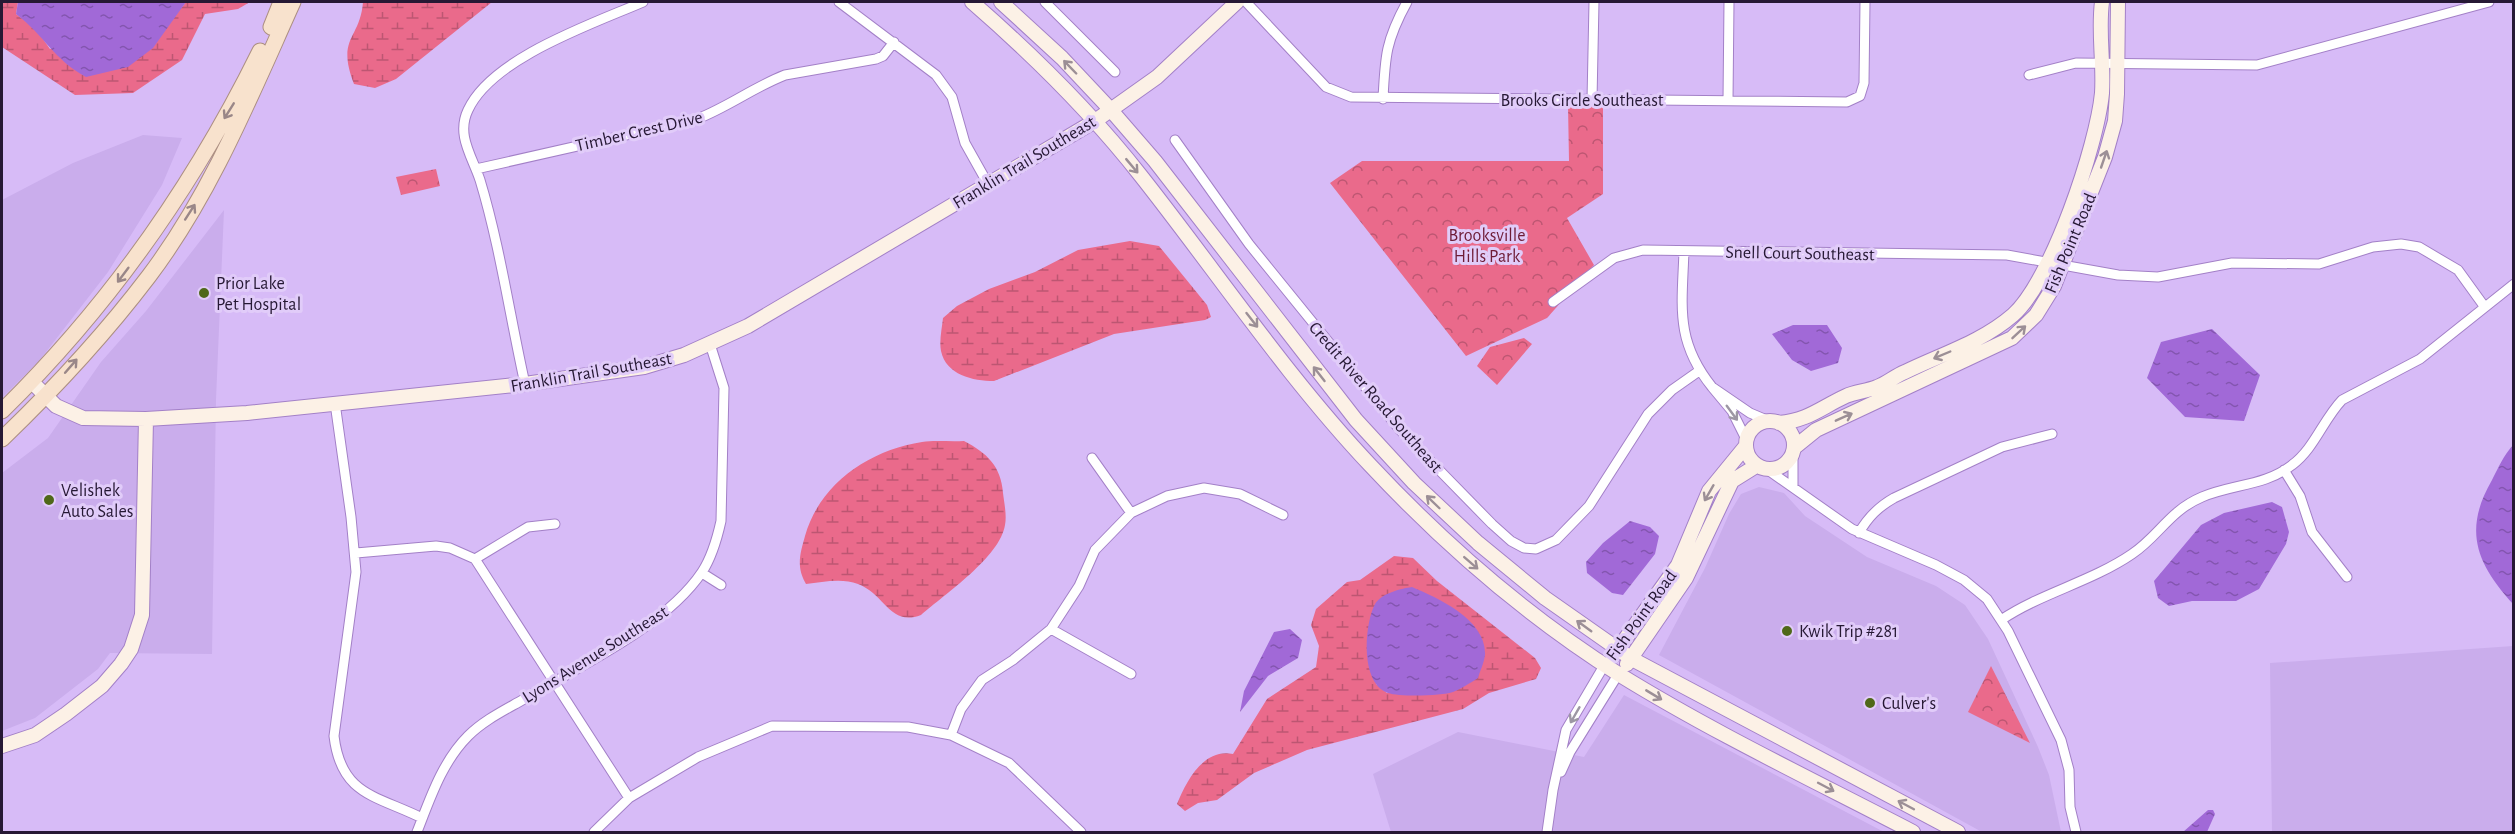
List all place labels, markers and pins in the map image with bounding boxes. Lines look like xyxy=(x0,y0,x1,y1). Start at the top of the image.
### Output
place label: Prior Lake Pet Hospital xyxy=(216,275,301,314)
marker: Prior Lake Pet Hospital xyxy=(197,286,211,300)
place label: Velishek Auto Sales xyxy=(61,482,133,521)
marker: Velishek Auto Sales xyxy=(42,493,56,507)
place label: Kwik Trip #281 xyxy=(1799,623,1898,641)
marker: Kwik Trip #281 xyxy=(1780,624,1794,638)
place label: Culver's xyxy=(1882,695,1936,713)
marker: Culver's xyxy=(1863,696,1877,710)

